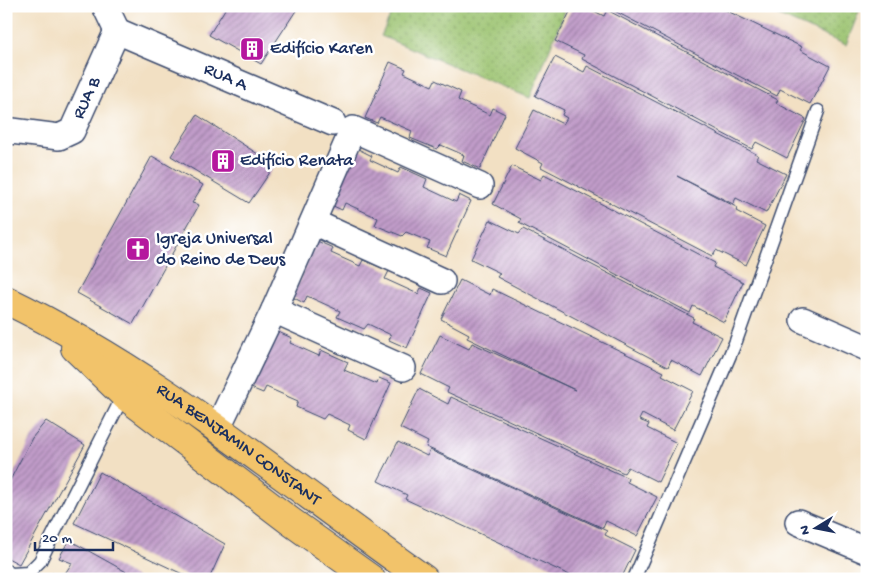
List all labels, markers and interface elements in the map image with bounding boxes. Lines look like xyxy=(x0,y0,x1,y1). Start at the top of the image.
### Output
building icon: Edifício Karen xyxy=(239,36,265,62)
place label: Edifício Karen xyxy=(270,39,373,60)
street label: RUA A xyxy=(201,59,252,96)
street label: RUA B xyxy=(68,73,106,123)
building icon: Edifício Renata xyxy=(210,148,236,174)
place label: Edifício Renata xyxy=(240,151,354,172)
place label: Igreja Universal do Reino de Deus xyxy=(156,229,287,271)
church icon: Igreja Universal do Reino de Deus xyxy=(125,236,151,262)
street label: RUA BENJAMIN CONSTANT xyxy=(152,379,325,511)
north arrow xyxy=(790,502,840,552)
scale bar xyxy=(35,520,112,552)
text: N xyxy=(796,524,815,536)
text: 20 m xyxy=(42,530,72,548)

